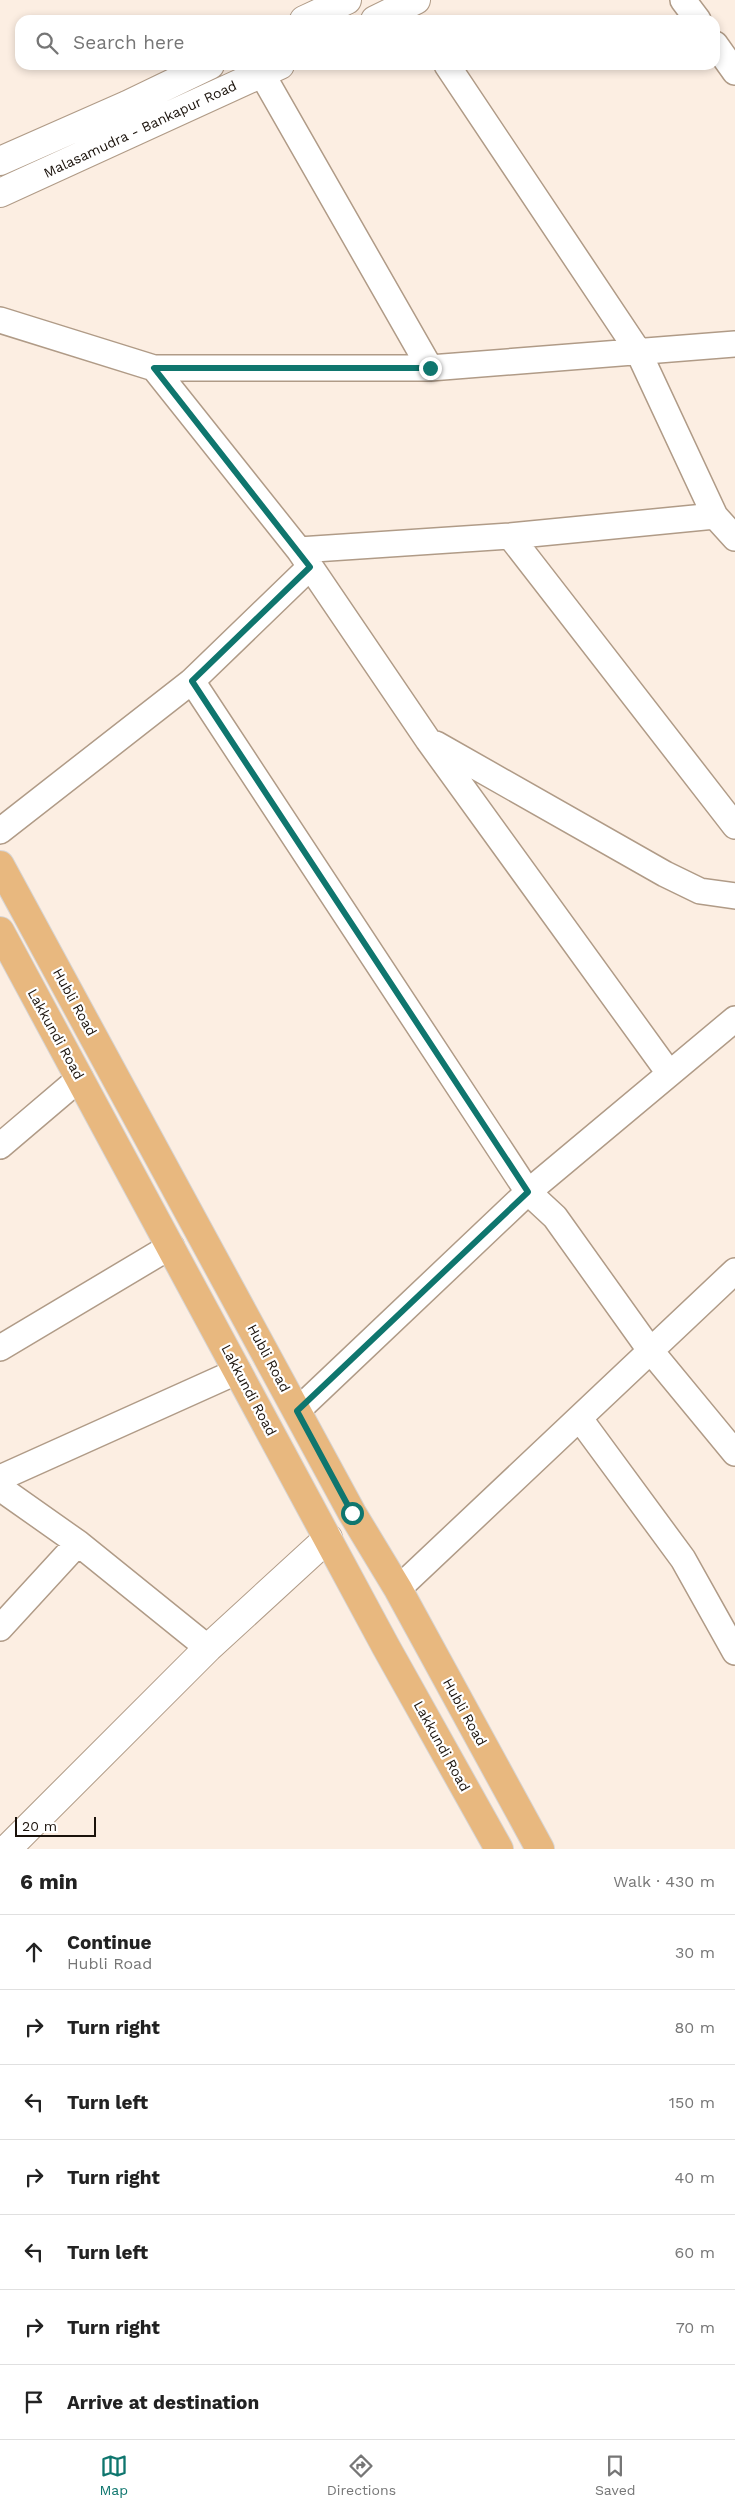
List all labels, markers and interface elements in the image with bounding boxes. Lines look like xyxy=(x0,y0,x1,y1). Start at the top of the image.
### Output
search box xyxy=(15,15,720,70)
icon: search xyxy=(33,29,61,57)
text: Search here xyxy=(73,31,184,54)
street label: Malasamudra - Bankapur Road xyxy=(41,77,239,181)
route end xyxy=(419,357,442,380)
street label: Hubli Road xyxy=(50,966,100,1038)
street label: Lakkundi Road xyxy=(25,986,87,1082)
street label: Hubli Road xyxy=(244,1321,294,1395)
street label: Lakkundi Road xyxy=(218,1342,280,1438)
route start xyxy=(341,1502,364,1525)
street label: Hubli Road xyxy=(440,1676,490,1748)
street label: Lakkundi Road xyxy=(411,1698,473,1794)
scale bar xyxy=(15,1814,96,1837)
text: 20 m xyxy=(22,1818,57,1834)
text: 6 min xyxy=(20,1869,78,1894)
text: Walk · 430 m xyxy=(613,1872,715,1891)
text: Continue xyxy=(67,1931,151,1954)
icon: ahead xyxy=(20,1938,48,1966)
text: 30 m xyxy=(675,1943,715,1962)
text: Hubli Road xyxy=(67,1954,152,1973)
icon: right xyxy=(20,2013,48,2041)
text: Turn right xyxy=(67,2016,160,2039)
text: 80 m xyxy=(674,2018,715,2037)
icon: left xyxy=(20,2088,48,2116)
text: Turn left xyxy=(67,2091,148,2114)
text: 150 m xyxy=(669,2093,715,2112)
icon: right xyxy=(20,2163,48,2191)
text: Turn right xyxy=(67,2166,160,2189)
text: 40 m xyxy=(675,2168,715,2187)
icon: left xyxy=(20,2238,48,2266)
text: Turn left xyxy=(67,2241,148,2264)
text: 60 m xyxy=(675,2243,715,2262)
icon: right xyxy=(20,2313,48,2341)
text: Turn right xyxy=(67,2316,160,2339)
text: 70 m xyxy=(676,2318,715,2337)
icon: arrive xyxy=(20,2388,48,2416)
text: Arrive at destination xyxy=(67,2391,259,2414)
tab: Map xyxy=(99,2452,128,2498)
tab: Directions xyxy=(327,2452,396,2498)
tab: Saved xyxy=(595,2452,636,2498)

